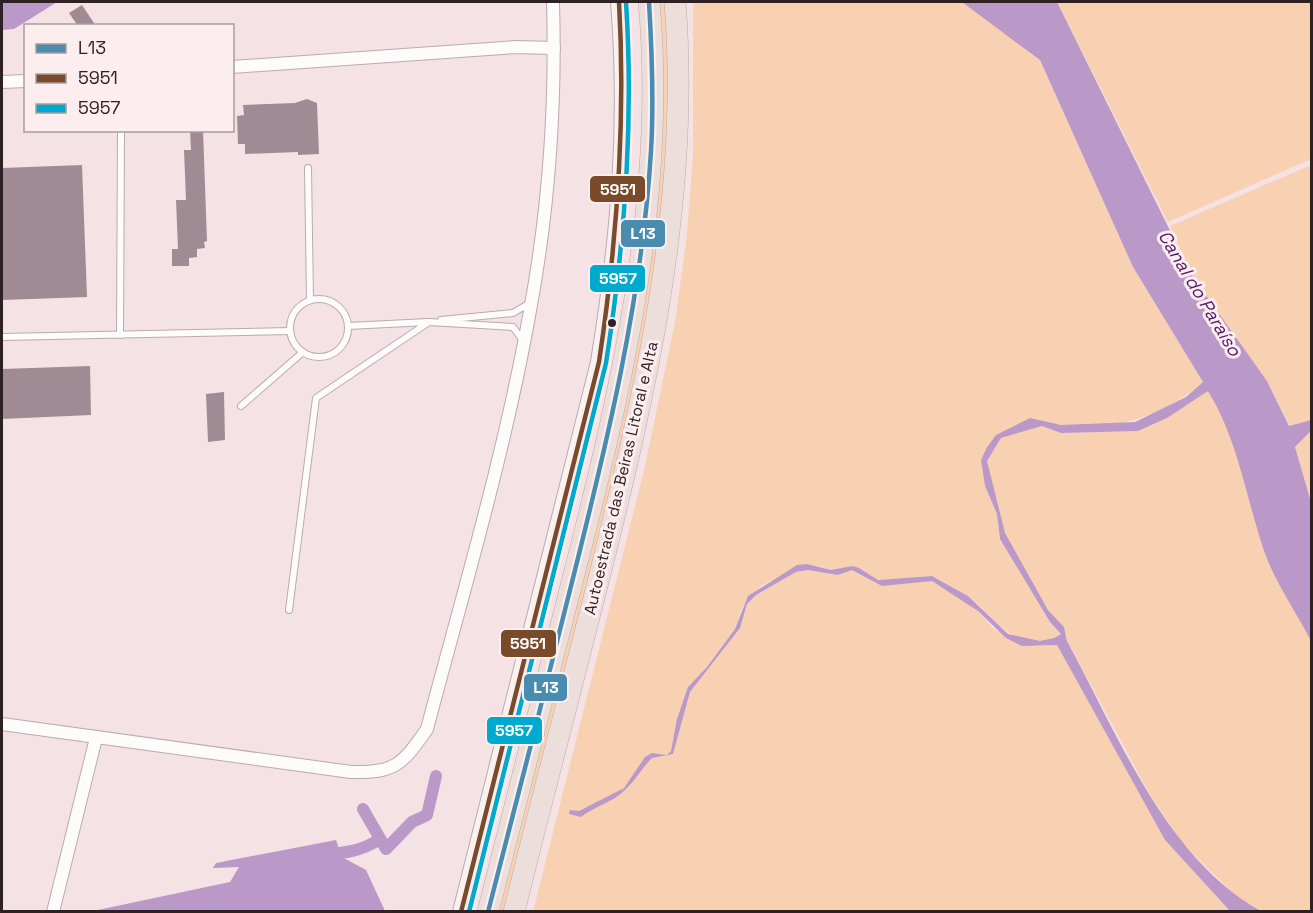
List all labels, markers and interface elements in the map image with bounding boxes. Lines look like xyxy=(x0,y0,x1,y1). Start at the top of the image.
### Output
legend xyxy=(24,24,234,132)
text: L13 xyxy=(78,36,106,59)
text: 5951 xyxy=(78,66,118,89)
text: 5957 xyxy=(78,96,121,119)
line badge: 5951 xyxy=(589,175,646,203)
text: 5951 xyxy=(600,179,636,200)
line badge: L13 xyxy=(620,219,666,248)
text: L13 xyxy=(630,223,656,244)
water label: Canal do Paraíso xyxy=(1153,226,1247,361)
line badge: 5957 xyxy=(589,264,646,293)
text: 5957 xyxy=(599,268,637,289)
unlabelled marker xyxy=(606,317,618,329)
street label: Autoestrada das Beiras Litoral e Alta xyxy=(579,339,663,617)
line badge: 5951 xyxy=(500,629,557,658)
text: 5951 xyxy=(510,633,546,654)
line badge: L13 xyxy=(523,673,568,702)
text: L13 xyxy=(533,677,559,698)
line badge: 5957 xyxy=(486,716,543,745)
text: 5957 xyxy=(495,720,533,741)

